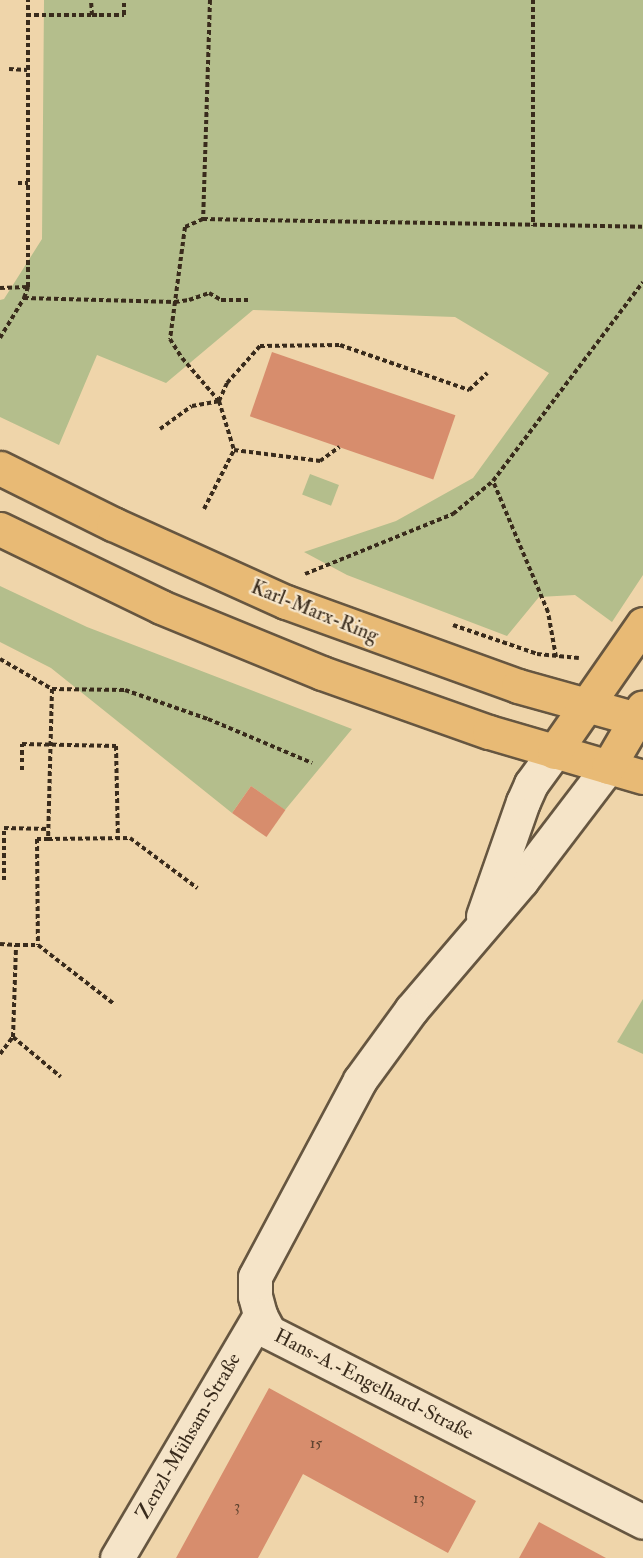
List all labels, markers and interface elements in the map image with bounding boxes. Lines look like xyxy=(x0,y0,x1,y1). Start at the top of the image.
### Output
street label: Karl-Marx-Ring xyxy=(248,575,382,647)
street label: Hans-A.-Engelhard-Straße xyxy=(270,1323,478,1445)
street label: Zenzl-Mühsam-Straße xyxy=(131,1348,245,1524)
house number: 15 xyxy=(310,1433,322,1453)
house number: 13 xyxy=(413,1488,425,1508)
house number: 3 xyxy=(234,1496,240,1516)

